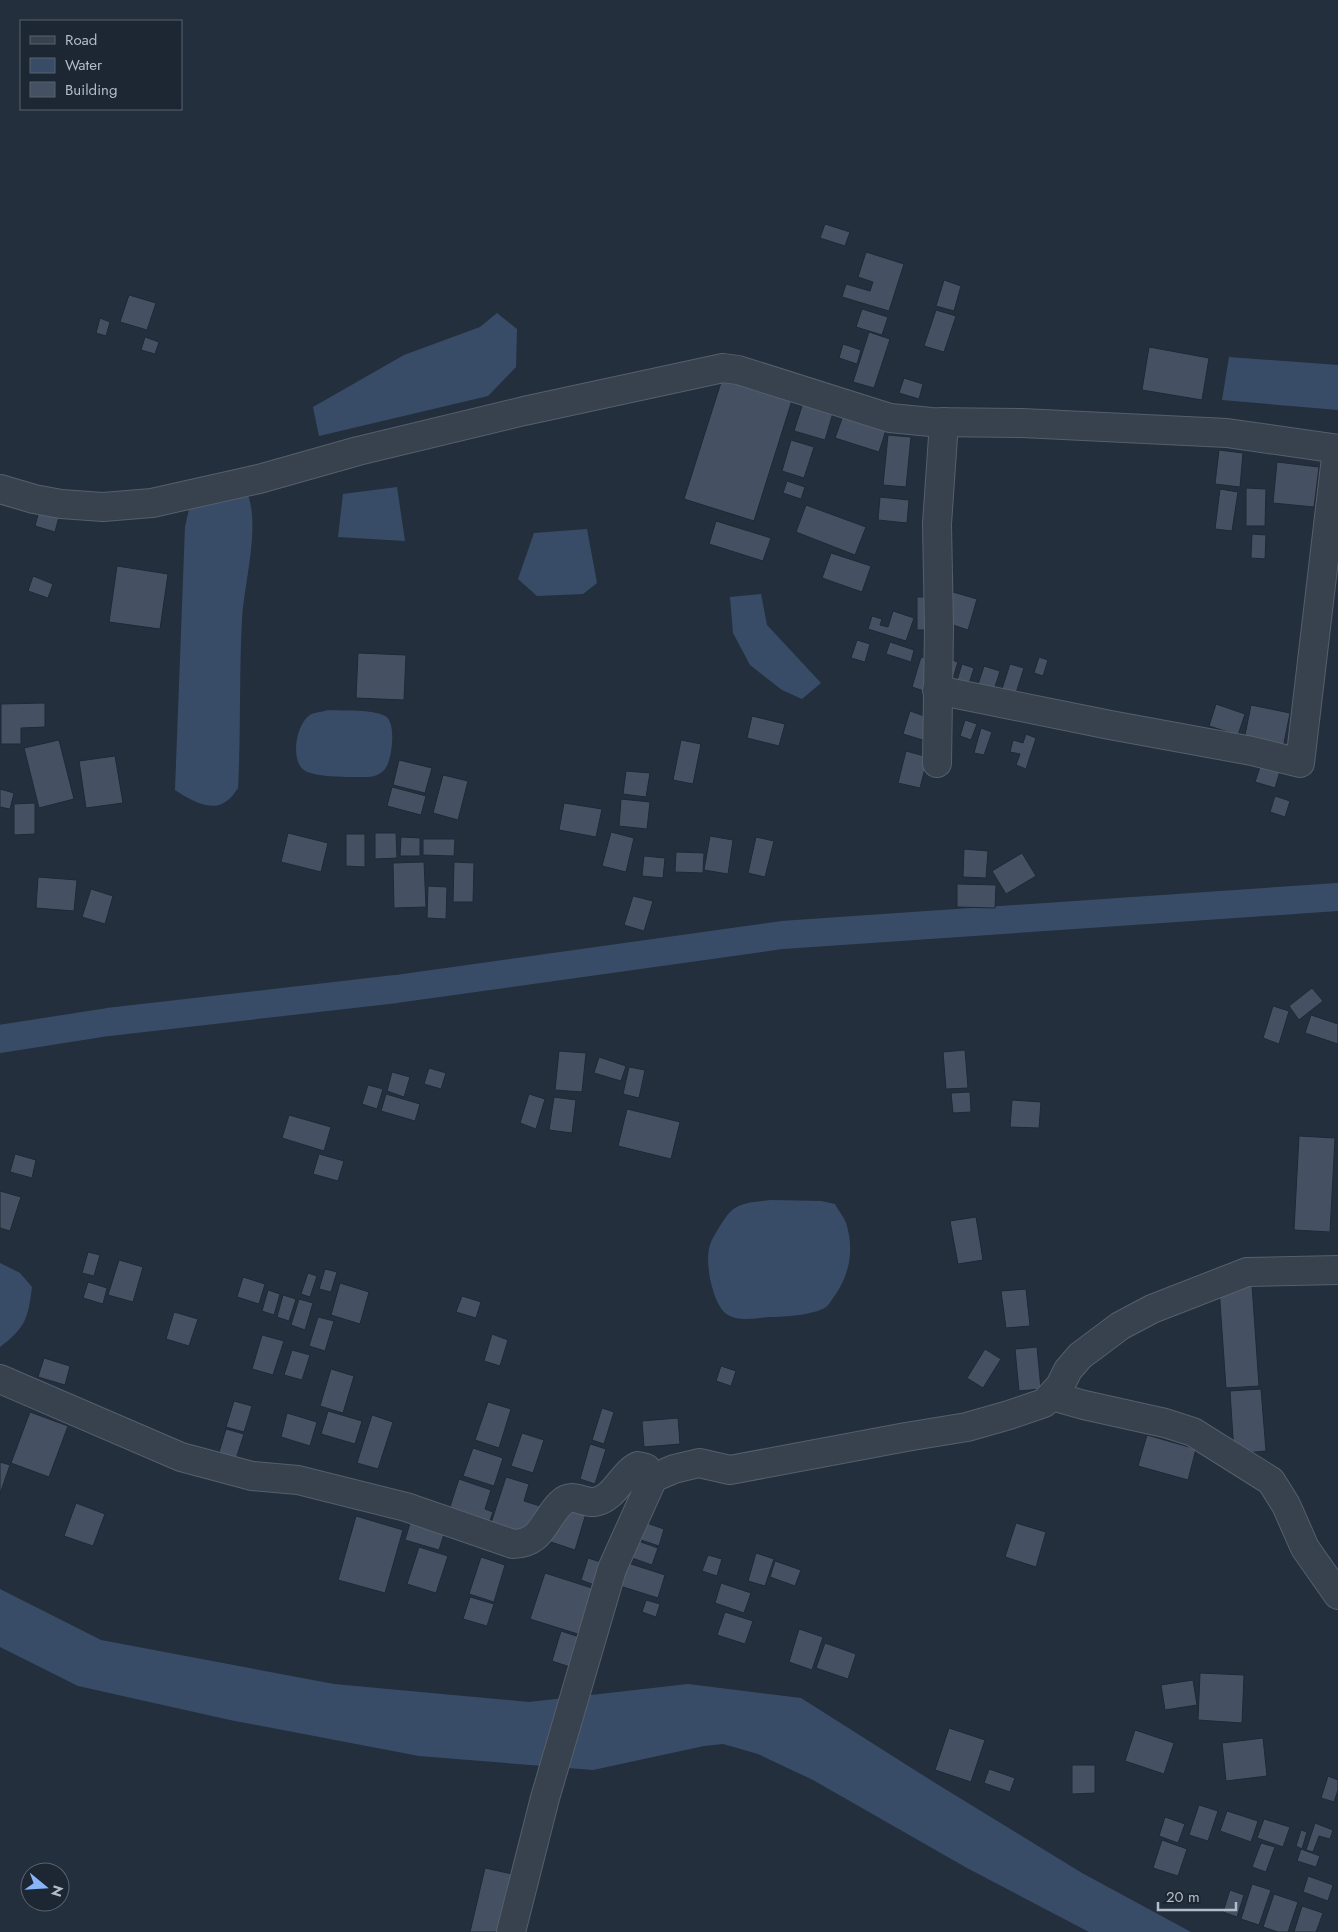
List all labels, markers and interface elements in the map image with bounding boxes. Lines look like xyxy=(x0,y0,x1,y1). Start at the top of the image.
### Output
legend xyxy=(20,20,182,110)
text: Road xyxy=(65,29,97,51)
text: Water xyxy=(65,54,103,76)
text: Building xyxy=(65,79,117,101)
north arrow xyxy=(20,1862,70,1912)
scale bar xyxy=(1158,1880,1236,1912)
text: N xyxy=(46,1883,69,1899)
text: 20 m xyxy=(1166,1886,1200,1908)

